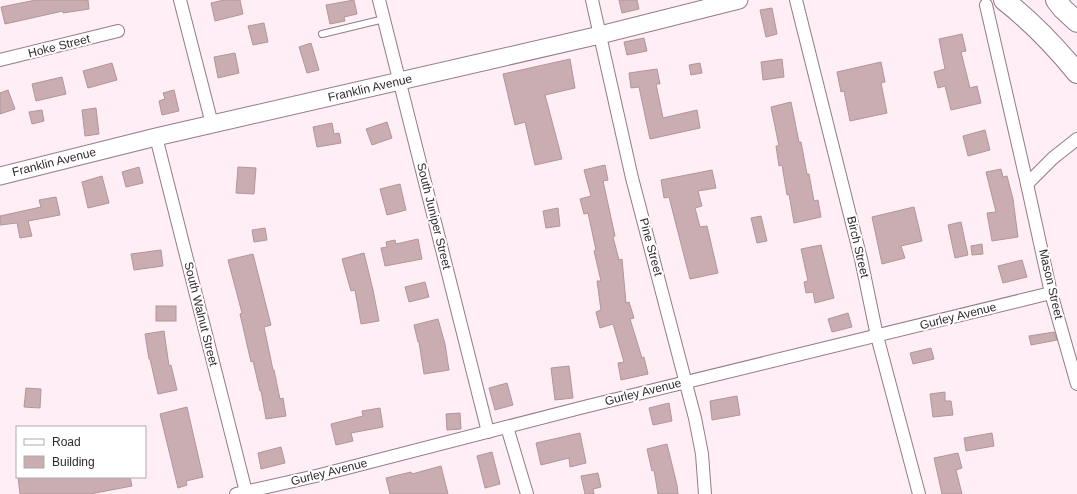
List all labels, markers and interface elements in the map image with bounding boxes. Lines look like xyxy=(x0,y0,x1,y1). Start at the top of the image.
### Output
street label: Hoke Street xyxy=(27,31,92,60)
street label: Franklin Avenue xyxy=(327,71,414,104)
street label: Franklin Avenue xyxy=(11,145,98,179)
street label: South Juniper Street xyxy=(414,161,454,271)
street label: Birch Street xyxy=(844,215,872,280)
street label: Pine Street xyxy=(637,217,666,278)
street label: Mason Street xyxy=(1036,248,1066,321)
street label: South Walnut Street xyxy=(181,260,221,368)
street label: Gurley Avenue xyxy=(918,300,998,332)
street label: Gurley Avenue xyxy=(603,376,683,408)
legend xyxy=(16,426,146,478)
text: Road xyxy=(52,435,81,449)
text: Building xyxy=(52,455,95,469)
street label: Gurley Avenue xyxy=(289,456,369,488)

